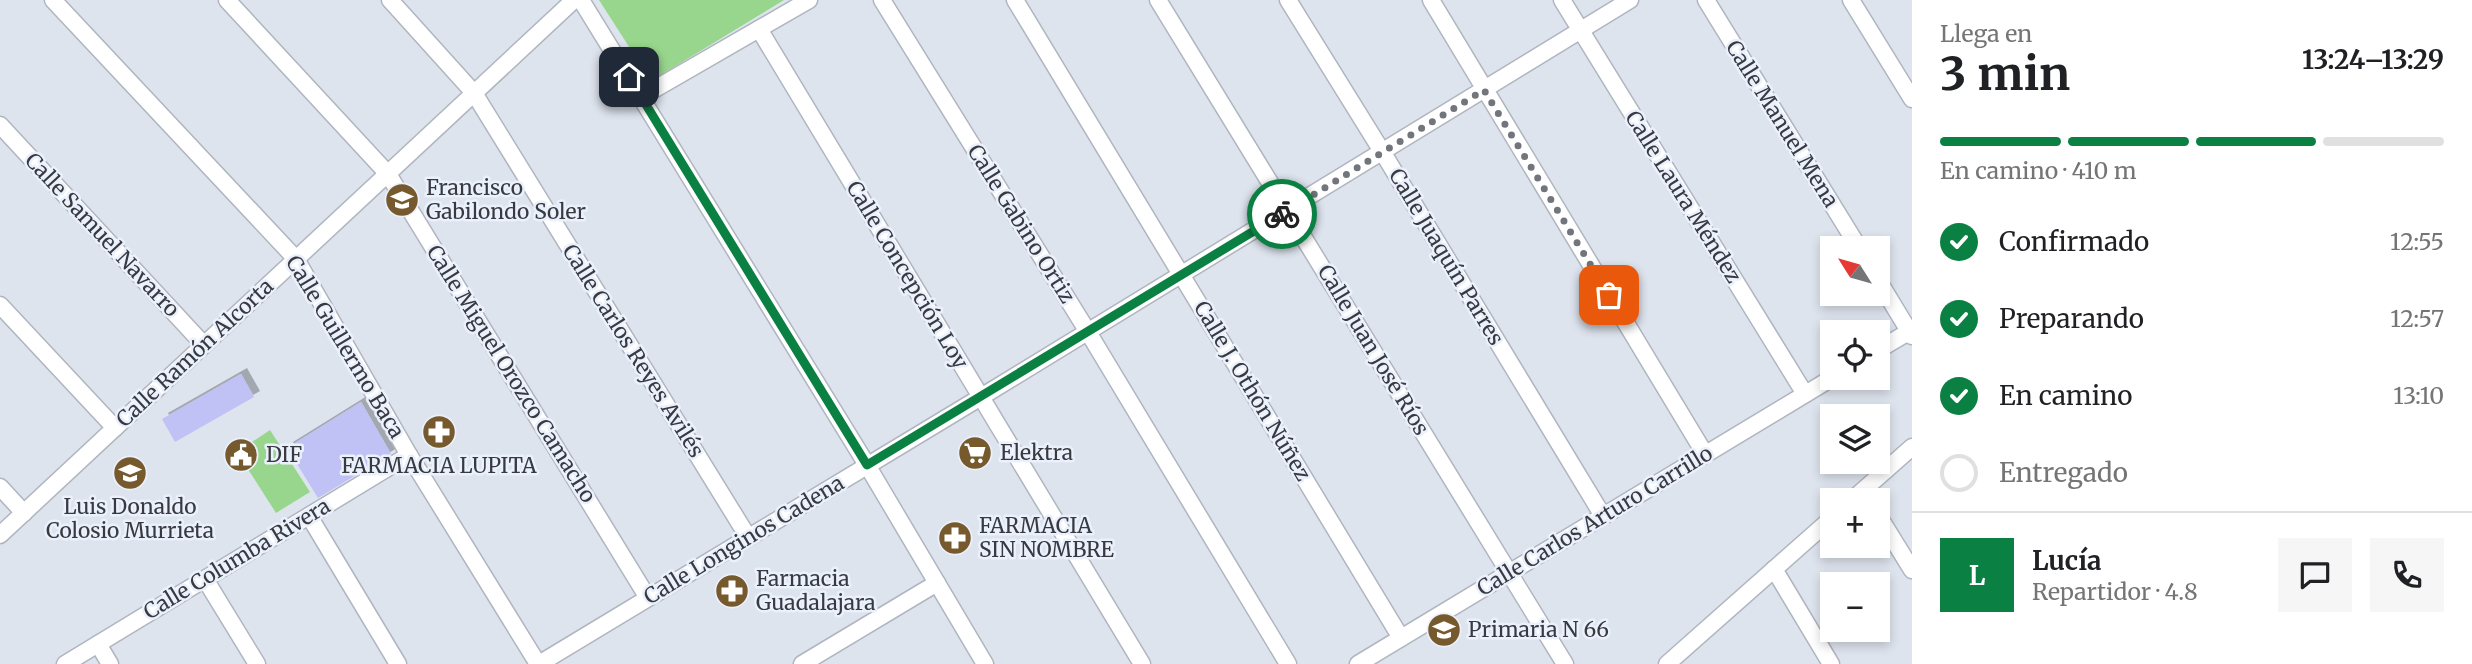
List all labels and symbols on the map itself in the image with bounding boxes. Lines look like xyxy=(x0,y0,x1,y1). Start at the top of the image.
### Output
street label: Calle Manuel Mena xyxy=(1720,35,1845,212)
pin xyxy=(599,47,659,107)
street label: Calle Laura Méndez xyxy=(1619,106,1747,288)
street label: Calle Gabino Ortiz xyxy=(962,139,1081,308)
street label: Calle Samuel Navarro xyxy=(19,147,185,322)
street label: Calle Juaquín Parres xyxy=(1383,164,1510,350)
place label: Francisco Gabilondo Soler xyxy=(426,174,586,225)
street label: Calle Concepción Loy xyxy=(841,176,975,374)
courier xyxy=(1247,179,1317,249)
school or university icon: Francisco Gabilondo Soler xyxy=(383,181,421,219)
north arrow xyxy=(1820,236,1890,306)
street label: Calle Carlos Reyes Avilés xyxy=(557,239,710,462)
street label: Calle Miguel Orozco Camacho xyxy=(421,240,602,507)
street label: Calle Guillermo Baca xyxy=(280,250,411,443)
street label: Calle Juan José Ríos xyxy=(1312,260,1435,440)
pin xyxy=(1579,265,1639,325)
street label: Calle Ramón Alcorta xyxy=(110,273,279,433)
street label: Calle J. Othón Núñez xyxy=(1188,296,1317,486)
pharmacy icon: FARMACIA LUPITA xyxy=(420,413,458,451)
supermarket icon: Elektra xyxy=(956,434,994,472)
public building icon: DIF xyxy=(222,436,260,474)
place label: Elektra xyxy=(1000,439,1073,466)
street label: Calle Carlos Arturo Carrillo xyxy=(1472,439,1717,602)
place label: DIF xyxy=(266,441,302,468)
place label: FARMACIA LUPITA xyxy=(341,452,537,479)
school or university icon: Luis Donaldo Colosio Murrieta xyxy=(111,454,149,492)
street label: Calle Longinos Cadena xyxy=(639,469,849,610)
street label: Calle Columba Rivera xyxy=(138,492,335,625)
place label: Luis Donaldo Colosio Murrieta xyxy=(46,493,214,544)
place label: FARMACIA SIN NOMBRE xyxy=(979,512,1115,563)
pharmacy icon: FARMACIA SIN NOMBRE xyxy=(936,519,974,557)
place label: Farmacia Guadalajara xyxy=(756,565,876,616)
pharmacy icon: Farmacia Guadalajara xyxy=(713,572,751,610)
school or university icon: Primaria N 66 xyxy=(1425,611,1463,649)
place label: Primaria N 66 xyxy=(1468,616,1609,643)

